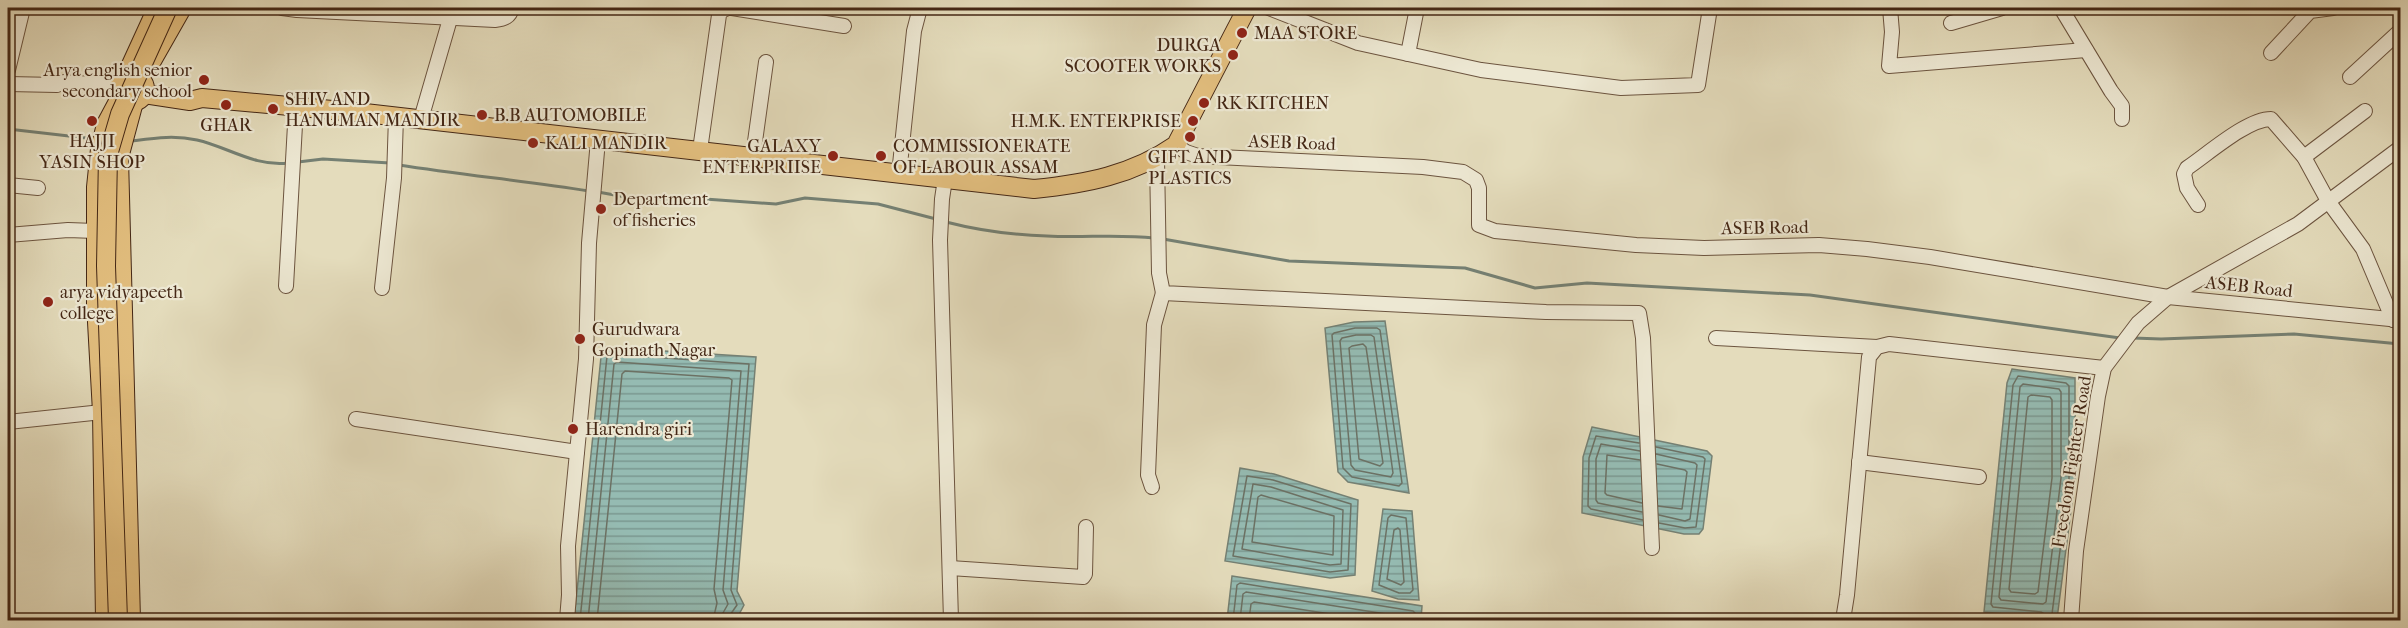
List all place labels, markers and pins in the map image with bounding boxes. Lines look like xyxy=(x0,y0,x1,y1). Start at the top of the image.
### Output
place label: MAA STORE xyxy=(1254,23,1357,44)
marker: MAA STORE xyxy=(1235,26,1249,40)
place label: DURGA SCOOTER WORKS xyxy=(1064,35,1221,77)
marker: DURGA SCOOTER WORKS xyxy=(1226,48,1240,62)
place label: Arya english senior secondary school xyxy=(42,60,192,102)
marker: Arya english senior secondary school xyxy=(197,73,211,87)
place label: SHIV AND HANUMAN MANDIR xyxy=(285,89,461,131)
place label: RK KITCHEN xyxy=(1216,93,1330,114)
marker: RK KITCHEN xyxy=(1197,96,1211,110)
marker: GHAR xyxy=(219,98,233,112)
marker: SHIV AND HANUMAN MANDIR xyxy=(266,102,280,116)
place label: B.B AUTOMOBILE xyxy=(494,105,647,126)
marker: B.B AUTOMOBILE xyxy=(475,108,489,122)
place label: H.M.K. ENTERPRISE xyxy=(1010,111,1181,132)
marker: HAJJI YASIN SHOP xyxy=(85,114,99,128)
marker: H.M.K. ENTERPRISE xyxy=(1186,114,1200,128)
place label: GHAR xyxy=(200,115,253,136)
marker: GIFT AND PLASTICS xyxy=(1183,130,1197,144)
place label: HAJJI YASIN SHOP xyxy=(38,131,145,173)
place label: KALI MANDIR xyxy=(545,133,668,154)
marker: KALI MANDIR xyxy=(526,136,540,150)
place label: GALAXY ENTERPRIISE xyxy=(702,136,822,178)
place label: COMMISSIONERATE OF LABOUR ASSAM xyxy=(893,136,1071,178)
place label: GIFT AND PLASTICS xyxy=(1148,147,1232,189)
marker: GALAXY ENTERPRIISE xyxy=(826,149,840,163)
marker: COMMISSIONERATE OF LABOUR ASSAM xyxy=(874,149,888,163)
place label: Department of fisheries xyxy=(613,189,709,231)
marker: Department of fisheries xyxy=(594,202,608,216)
place label: arya vidyapeeth college xyxy=(60,282,183,324)
marker: arya vidyapeeth college xyxy=(41,295,55,309)
place label: Gurudwara Gopinath Nagar xyxy=(592,319,716,361)
marker: Gurudwara Gopinath Nagar xyxy=(573,332,587,346)
place label: Harendra giri xyxy=(585,419,693,440)
marker: Harendra giri xyxy=(566,422,580,436)

